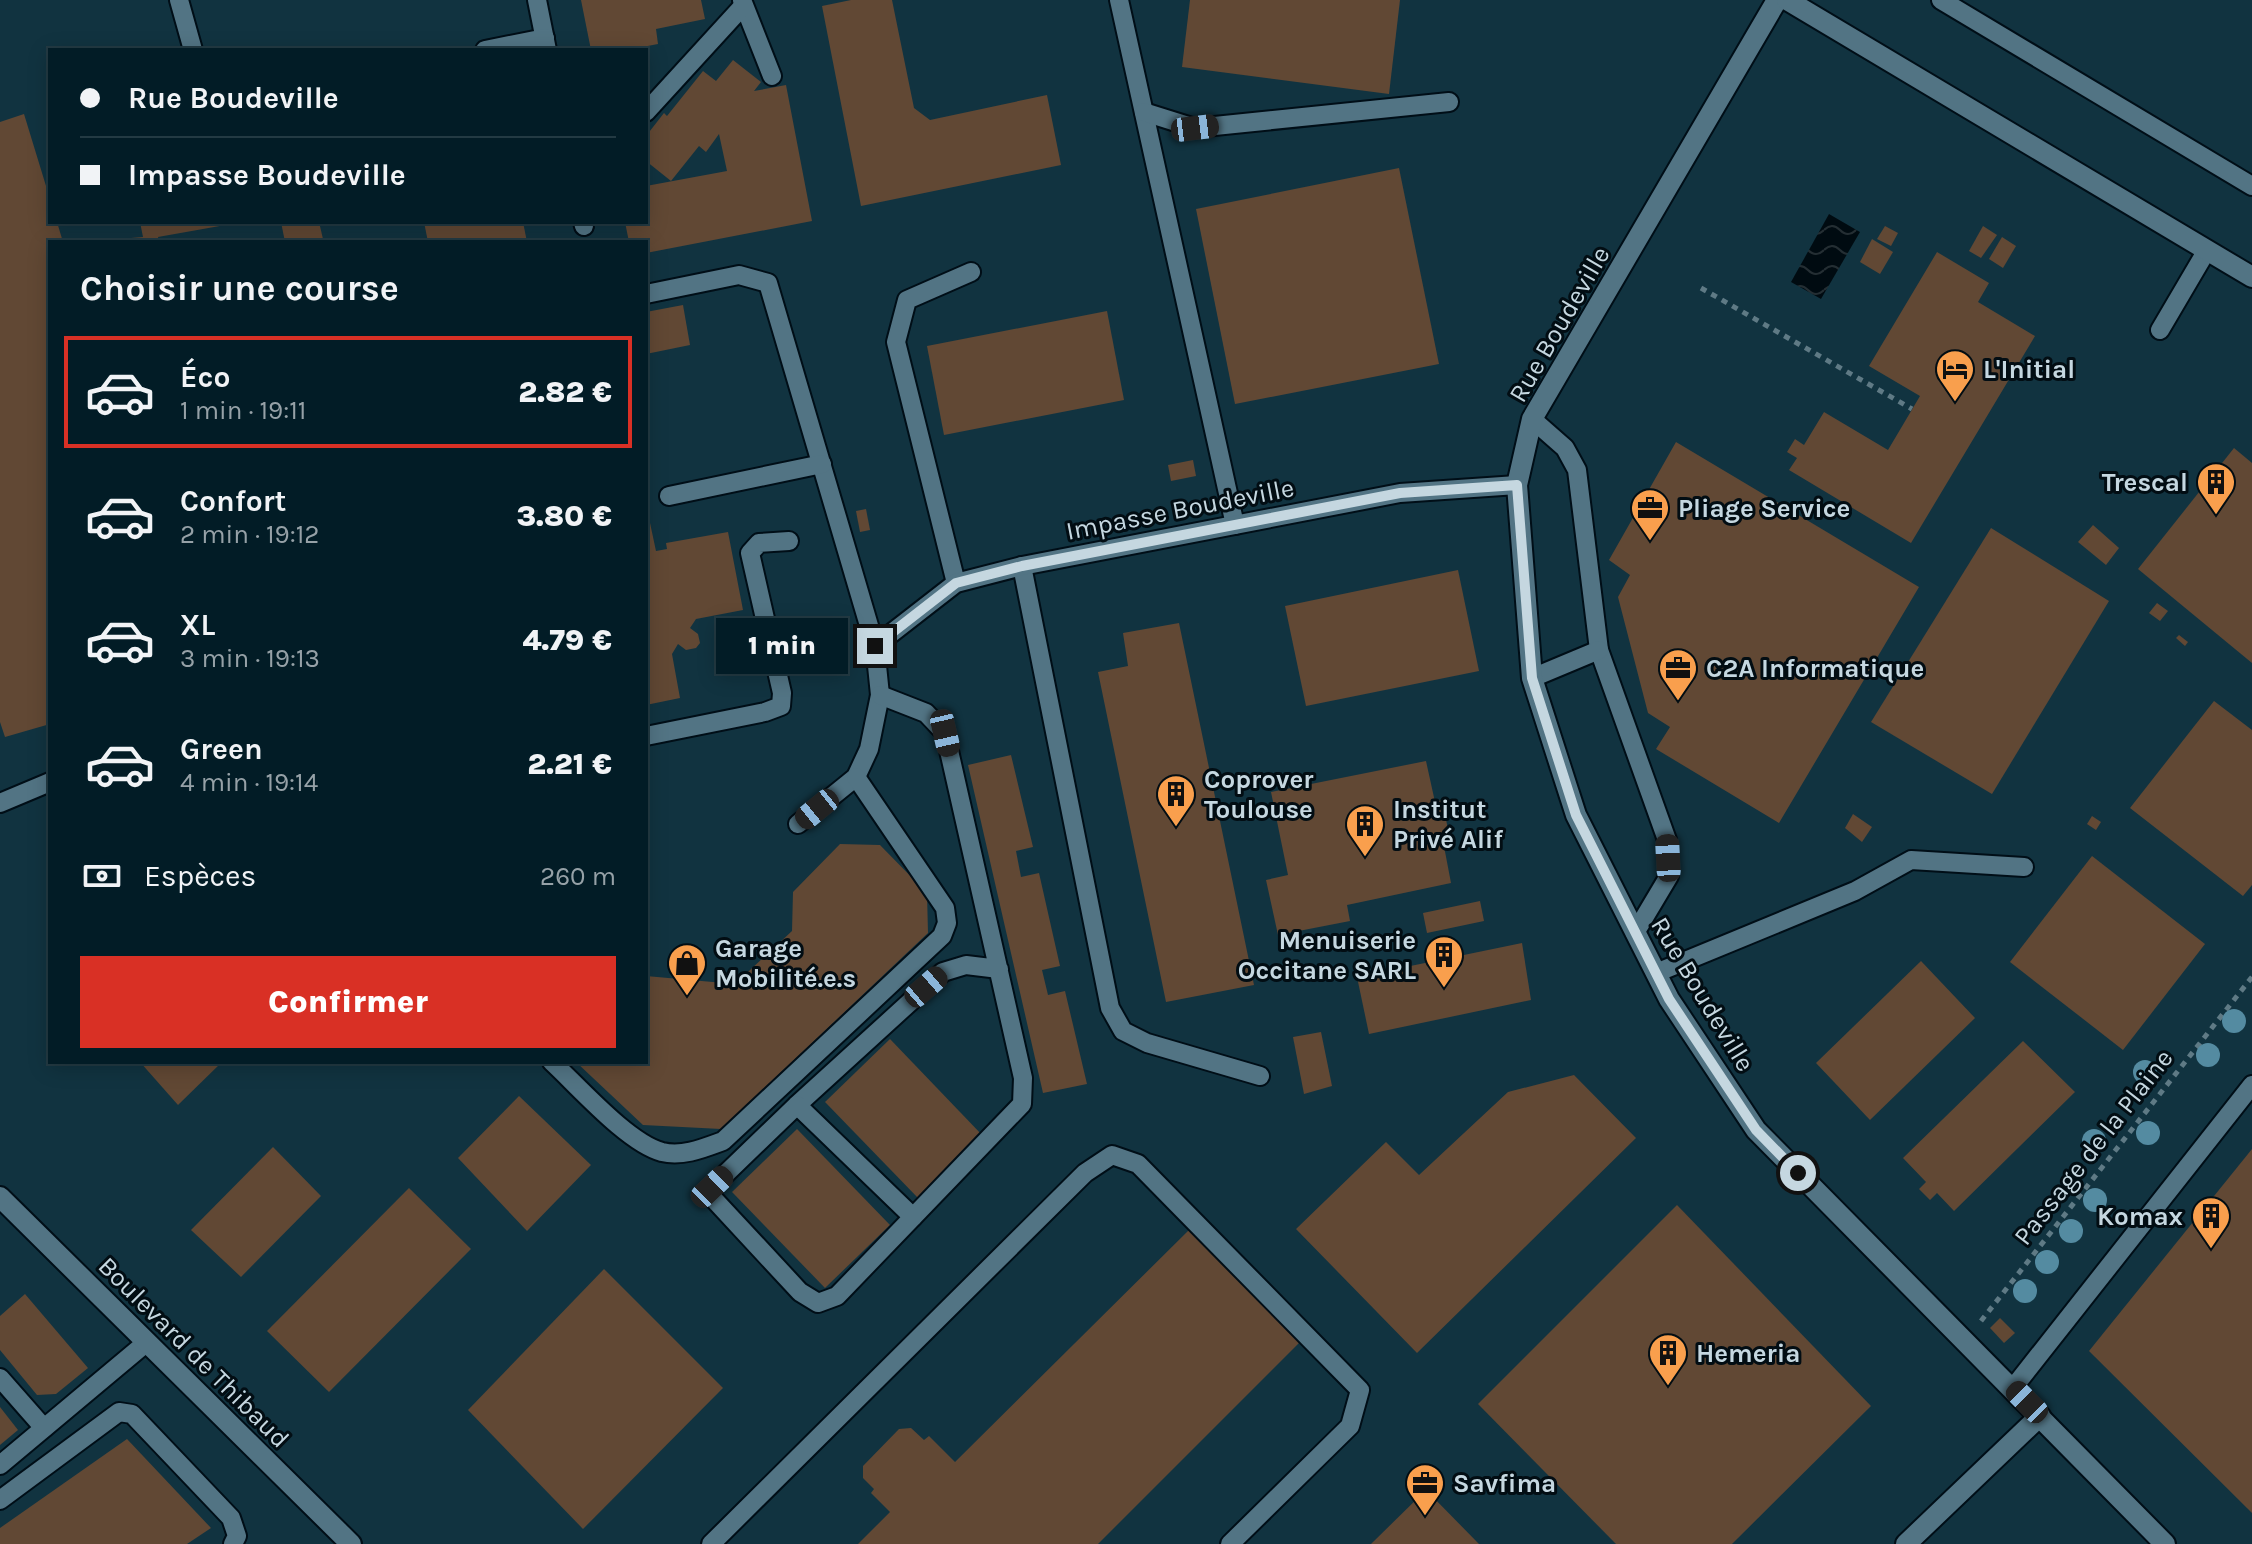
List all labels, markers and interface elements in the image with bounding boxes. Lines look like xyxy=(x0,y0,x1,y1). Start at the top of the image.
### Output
text: Rue Boudeville xyxy=(128,80,339,116)
car xyxy=(1170,113,1220,143)
text: Impasse Boudeville xyxy=(128,157,406,193)
street label: Rue Boudeville xyxy=(1502,241,1617,408)
text: Choisir une course xyxy=(80,267,399,309)
hotel icon: L'Initial xyxy=(1934,348,1976,403)
place label: L'Initial xyxy=(1983,354,2075,385)
icon: car xyxy=(84,356,156,428)
text: Éco xyxy=(180,359,230,395)
text: 2.82 € xyxy=(518,374,612,410)
text: 1 min · 19:11 xyxy=(180,395,306,426)
building icon: Trescal xyxy=(2195,461,2237,516)
place label: Trescal xyxy=(2102,467,2188,498)
street label: Impasse Boudeville xyxy=(1063,472,1297,547)
icon: car xyxy=(84,480,156,552)
text: Confort xyxy=(180,483,286,519)
office icon: Pliage Service xyxy=(1629,487,1671,542)
place label: Pliage Service xyxy=(1678,493,1850,524)
text: 3.80 € xyxy=(516,498,612,534)
text: 2 min · 19:12 xyxy=(180,519,319,550)
icon: car xyxy=(84,604,156,676)
text: XL xyxy=(180,607,215,643)
callout: 1 min xyxy=(715,618,847,674)
text: 4.79 € xyxy=(523,622,612,658)
route end xyxy=(857,628,893,664)
text: 1 min xyxy=(748,630,816,661)
text: 3 min · 19:13 xyxy=(180,643,320,674)
office icon: C2A Informatique xyxy=(1657,647,1699,702)
place label: C2A Informatique xyxy=(1706,653,1924,684)
car xyxy=(928,707,962,759)
icon: car xyxy=(84,728,156,800)
text: Green xyxy=(180,731,263,767)
text: 2.21 € xyxy=(527,746,612,782)
place label: Coprover Toulouse xyxy=(1204,764,1314,825)
text: 4 min · 19:14 xyxy=(180,767,318,798)
building icon: Coprover Toulouse xyxy=(1155,773,1197,828)
car xyxy=(791,785,843,833)
place label: Institut Privé Alif xyxy=(1393,794,1503,855)
building icon: Institut Privé Alif xyxy=(1344,803,1386,858)
car xyxy=(1655,833,1681,883)
icon: cash xyxy=(80,854,124,898)
text: Espèces xyxy=(144,858,256,894)
text: 260 m xyxy=(540,861,616,892)
street label: Rue Boudeville xyxy=(1644,911,1761,1077)
place label: Menuiserie Occitane SARL xyxy=(1238,925,1416,986)
place label: Garage Mobilité.e.s xyxy=(715,933,856,994)
building icon: Menuiserie Occitane SARL xyxy=(1423,934,1465,989)
shop icon: Garage Mobilité.e.s xyxy=(666,942,708,997)
button: Confirmer xyxy=(80,956,616,1048)
car xyxy=(900,962,952,1012)
street label: Passage de la Plaine xyxy=(2007,1043,2179,1251)
route start xyxy=(1780,1155,1816,1191)
car xyxy=(686,1162,738,1212)
building icon: Komax xyxy=(2190,1195,2232,1250)
place label: Komax xyxy=(2097,1201,2183,1232)
street label: Boulevard de Thibaud xyxy=(92,1250,296,1454)
building icon: Hemeria xyxy=(1647,1332,1689,1387)
place label: Hemeria xyxy=(1696,1338,1801,1369)
car xyxy=(2002,1377,2052,1427)
office icon: Savfima xyxy=(1404,1462,1446,1517)
place label: Savfima xyxy=(1453,1468,1556,1499)

